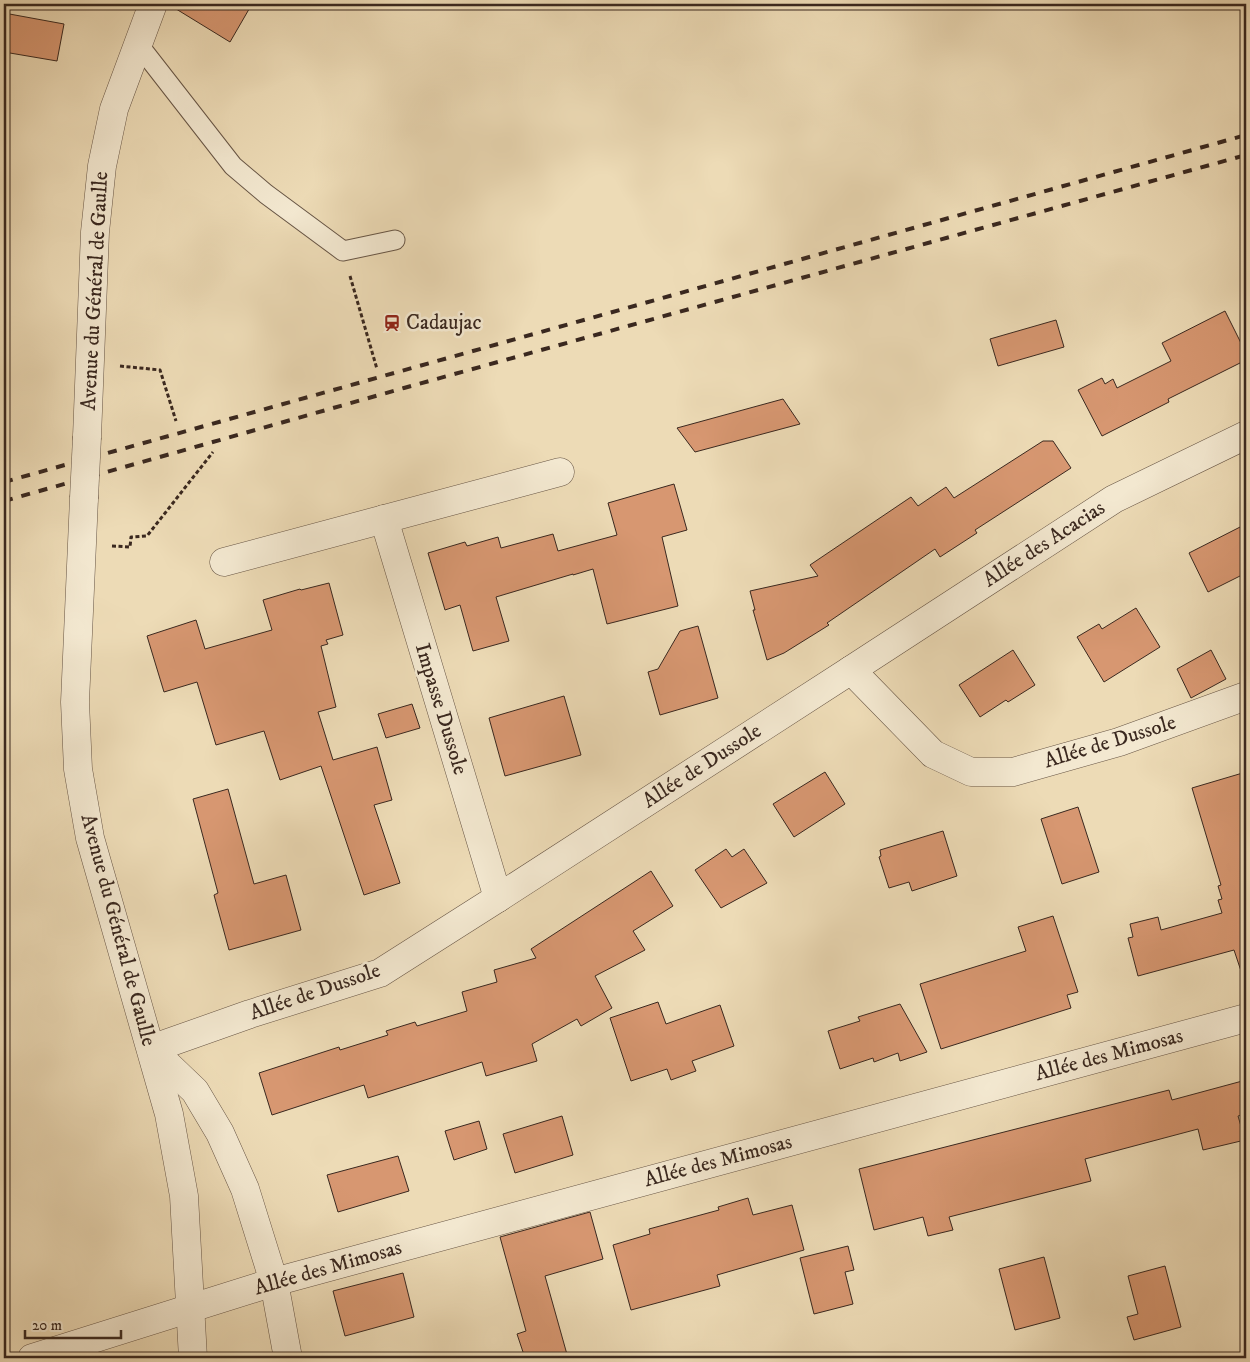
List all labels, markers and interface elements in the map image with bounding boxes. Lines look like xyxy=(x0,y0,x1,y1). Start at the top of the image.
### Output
street label: Avenue du Général de Gaulle xyxy=(76,171,114,411)
place label: Cadaujac xyxy=(406,310,481,336)
station icon: Cadaujac xyxy=(382,313,402,333)
street label: Allée des Acacias xyxy=(978,495,1110,593)
street label: Impasse Dussole xyxy=(409,640,473,778)
street label: Allée de Dussole xyxy=(1041,710,1179,774)
street label: Allée de Dussole xyxy=(638,718,767,814)
street label: Avenue du Général de Gaulle xyxy=(74,811,162,1049)
street label: Allée de Dussole xyxy=(246,957,384,1026)
street label: Allée des Mimosas xyxy=(1032,1023,1186,1087)
street label: Allée des Mimosas xyxy=(641,1129,795,1193)
street label: Allée des Mimosas xyxy=(251,1235,405,1301)
scale bar xyxy=(25,1307,121,1339)
text: 20 m xyxy=(32,1316,62,1335)

